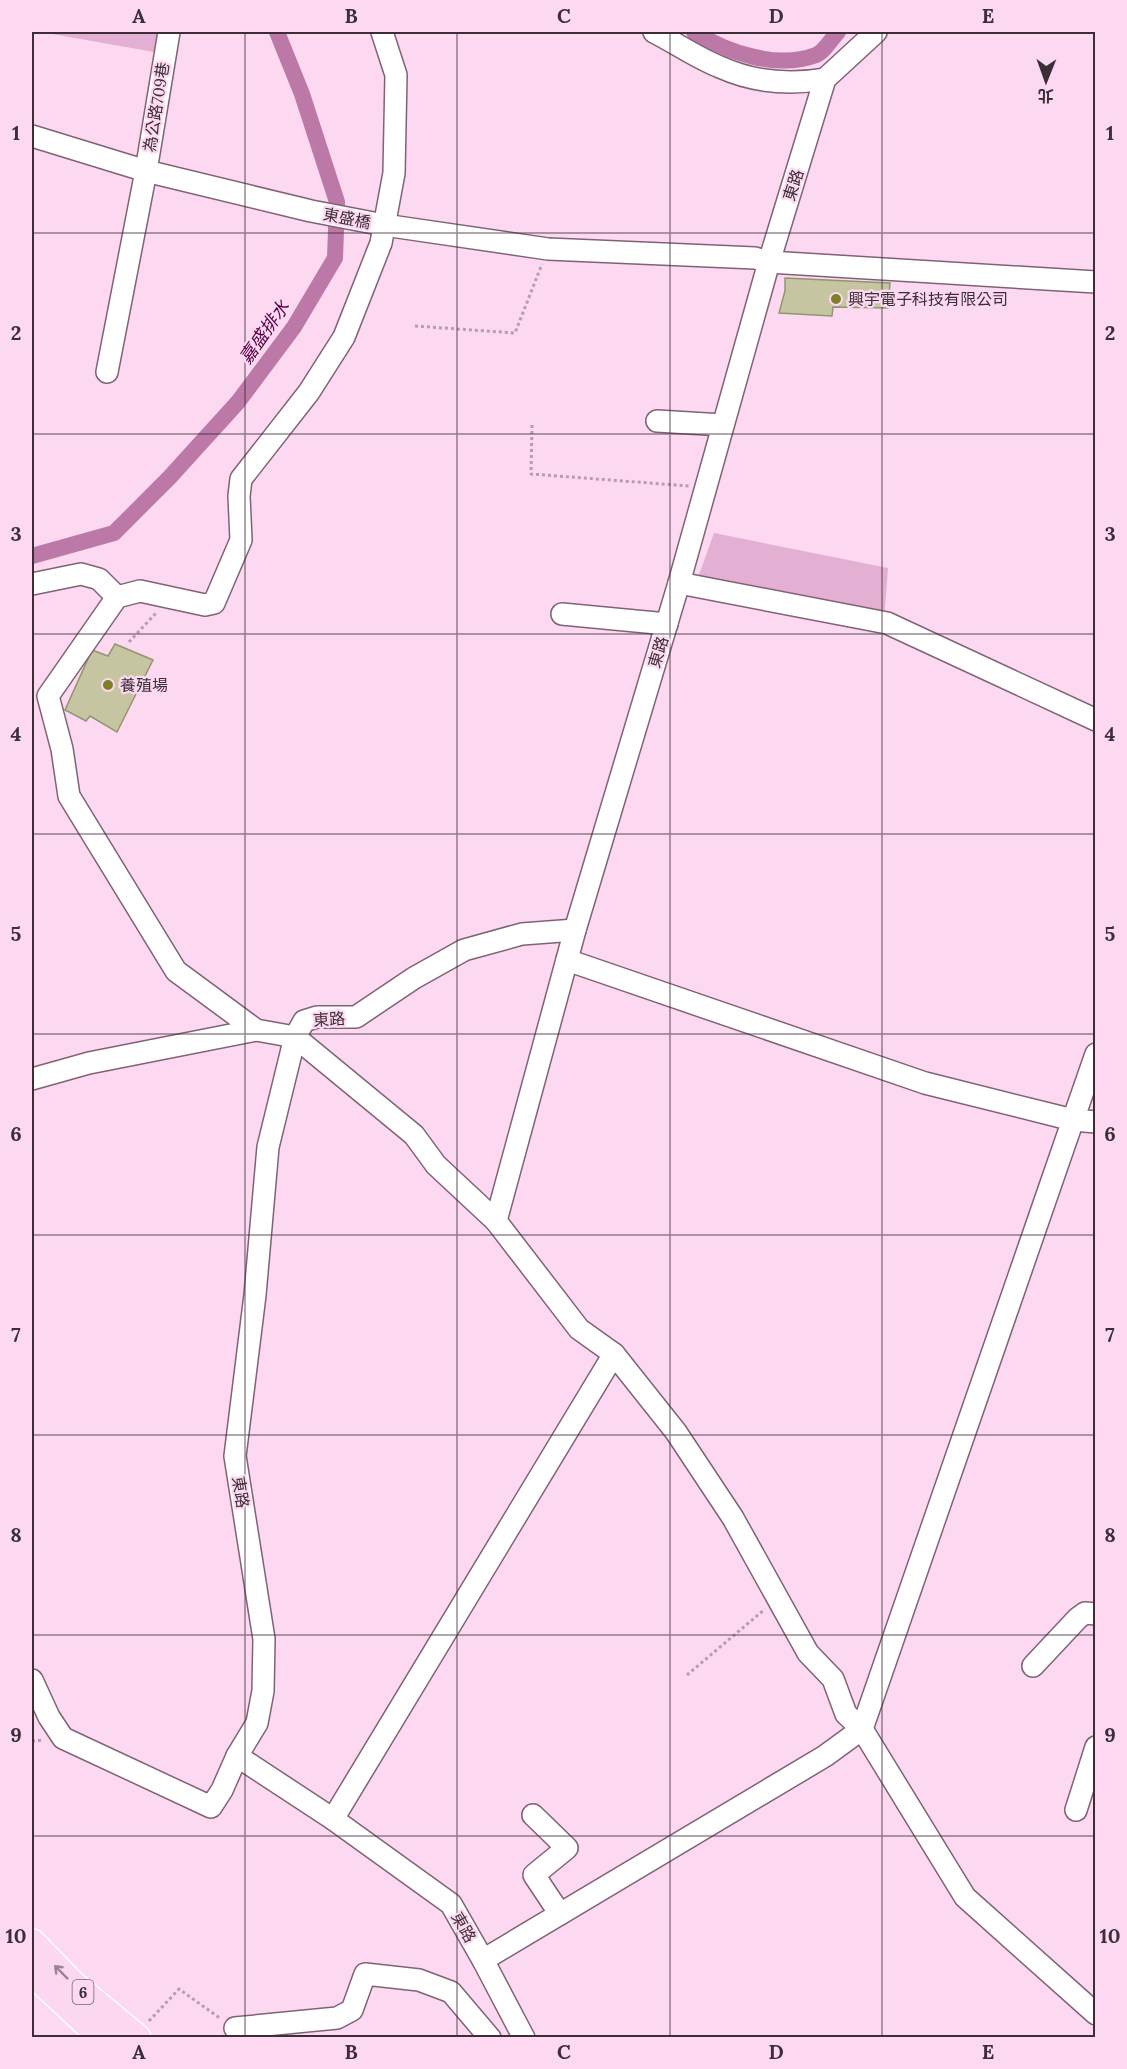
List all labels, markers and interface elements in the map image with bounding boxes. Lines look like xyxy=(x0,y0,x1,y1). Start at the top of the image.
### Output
text: A xyxy=(132,3,146,28)
text: B xyxy=(344,3,358,28)
text: C xyxy=(557,3,571,28)
text: D xyxy=(768,3,784,28)
text: E xyxy=(982,3,994,28)
north arrow xyxy=(1016,51,1076,111)
street label: 為公路709巷 xyxy=(139,61,173,153)
text: 北 xyxy=(1038,86,1054,106)
text: 1 xyxy=(12,120,20,145)
text: 1 xyxy=(1106,120,1114,145)
street label: 東路 xyxy=(779,167,807,203)
street label: 東盛橋 xyxy=(322,204,372,232)
place label: 興宇電子科技有限公司 xyxy=(848,289,1008,309)
marker: 興宇電子科技有限公司 xyxy=(829,292,843,306)
water label: 嘉盛排水 xyxy=(234,295,295,368)
text: 2 xyxy=(11,320,21,345)
text: 2 xyxy=(1105,320,1115,345)
text: 3 xyxy=(10,521,22,546)
text: 3 xyxy=(1104,521,1116,546)
street label: 東路 xyxy=(644,634,672,670)
place label: 養殖場 xyxy=(120,675,168,695)
marker: 養殖場 xyxy=(101,678,115,692)
text: 4 xyxy=(11,721,22,746)
text: 4 xyxy=(1105,721,1116,746)
text: 5 xyxy=(11,921,22,946)
text: 5 xyxy=(1105,921,1116,946)
street label: 東路 xyxy=(312,1008,346,1030)
text: 6 xyxy=(10,1121,22,1146)
text: 6 xyxy=(1104,1121,1116,1146)
text: 7 xyxy=(11,1322,21,1347)
text: 7 xyxy=(1105,1322,1115,1347)
street label: 東路 xyxy=(229,1475,253,1509)
text: 8 xyxy=(10,1522,22,1547)
text: 8 xyxy=(1104,1522,1116,1547)
text: 9 xyxy=(10,1722,22,1747)
text: 9 xyxy=(1104,1722,1116,1747)
street label: 東路 xyxy=(447,1908,481,1946)
text: 10 xyxy=(6,1923,26,1948)
text: 10 xyxy=(1100,1923,1120,1948)
one-way arrow xyxy=(54,1965,68,1980)
road number: 6 xyxy=(72,1980,94,2004)
text: A xyxy=(132,2039,146,2064)
text: B xyxy=(344,2039,358,2064)
text: C xyxy=(557,2039,571,2064)
text: D xyxy=(768,2039,784,2064)
text: E xyxy=(982,2039,994,2064)

